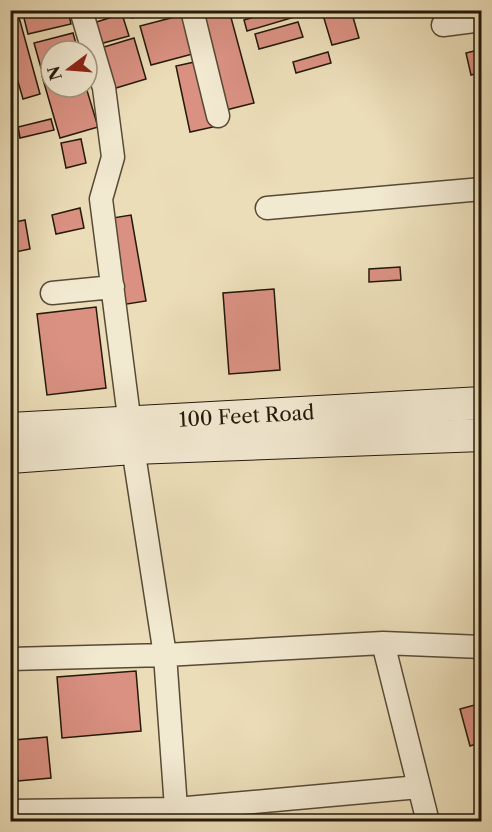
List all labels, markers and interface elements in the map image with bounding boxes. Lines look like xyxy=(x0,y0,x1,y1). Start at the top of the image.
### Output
north arrow xyxy=(39,39,99,99)
text: N xyxy=(43,64,66,83)
street label: 100 Feet Road xyxy=(178,400,315,432)

